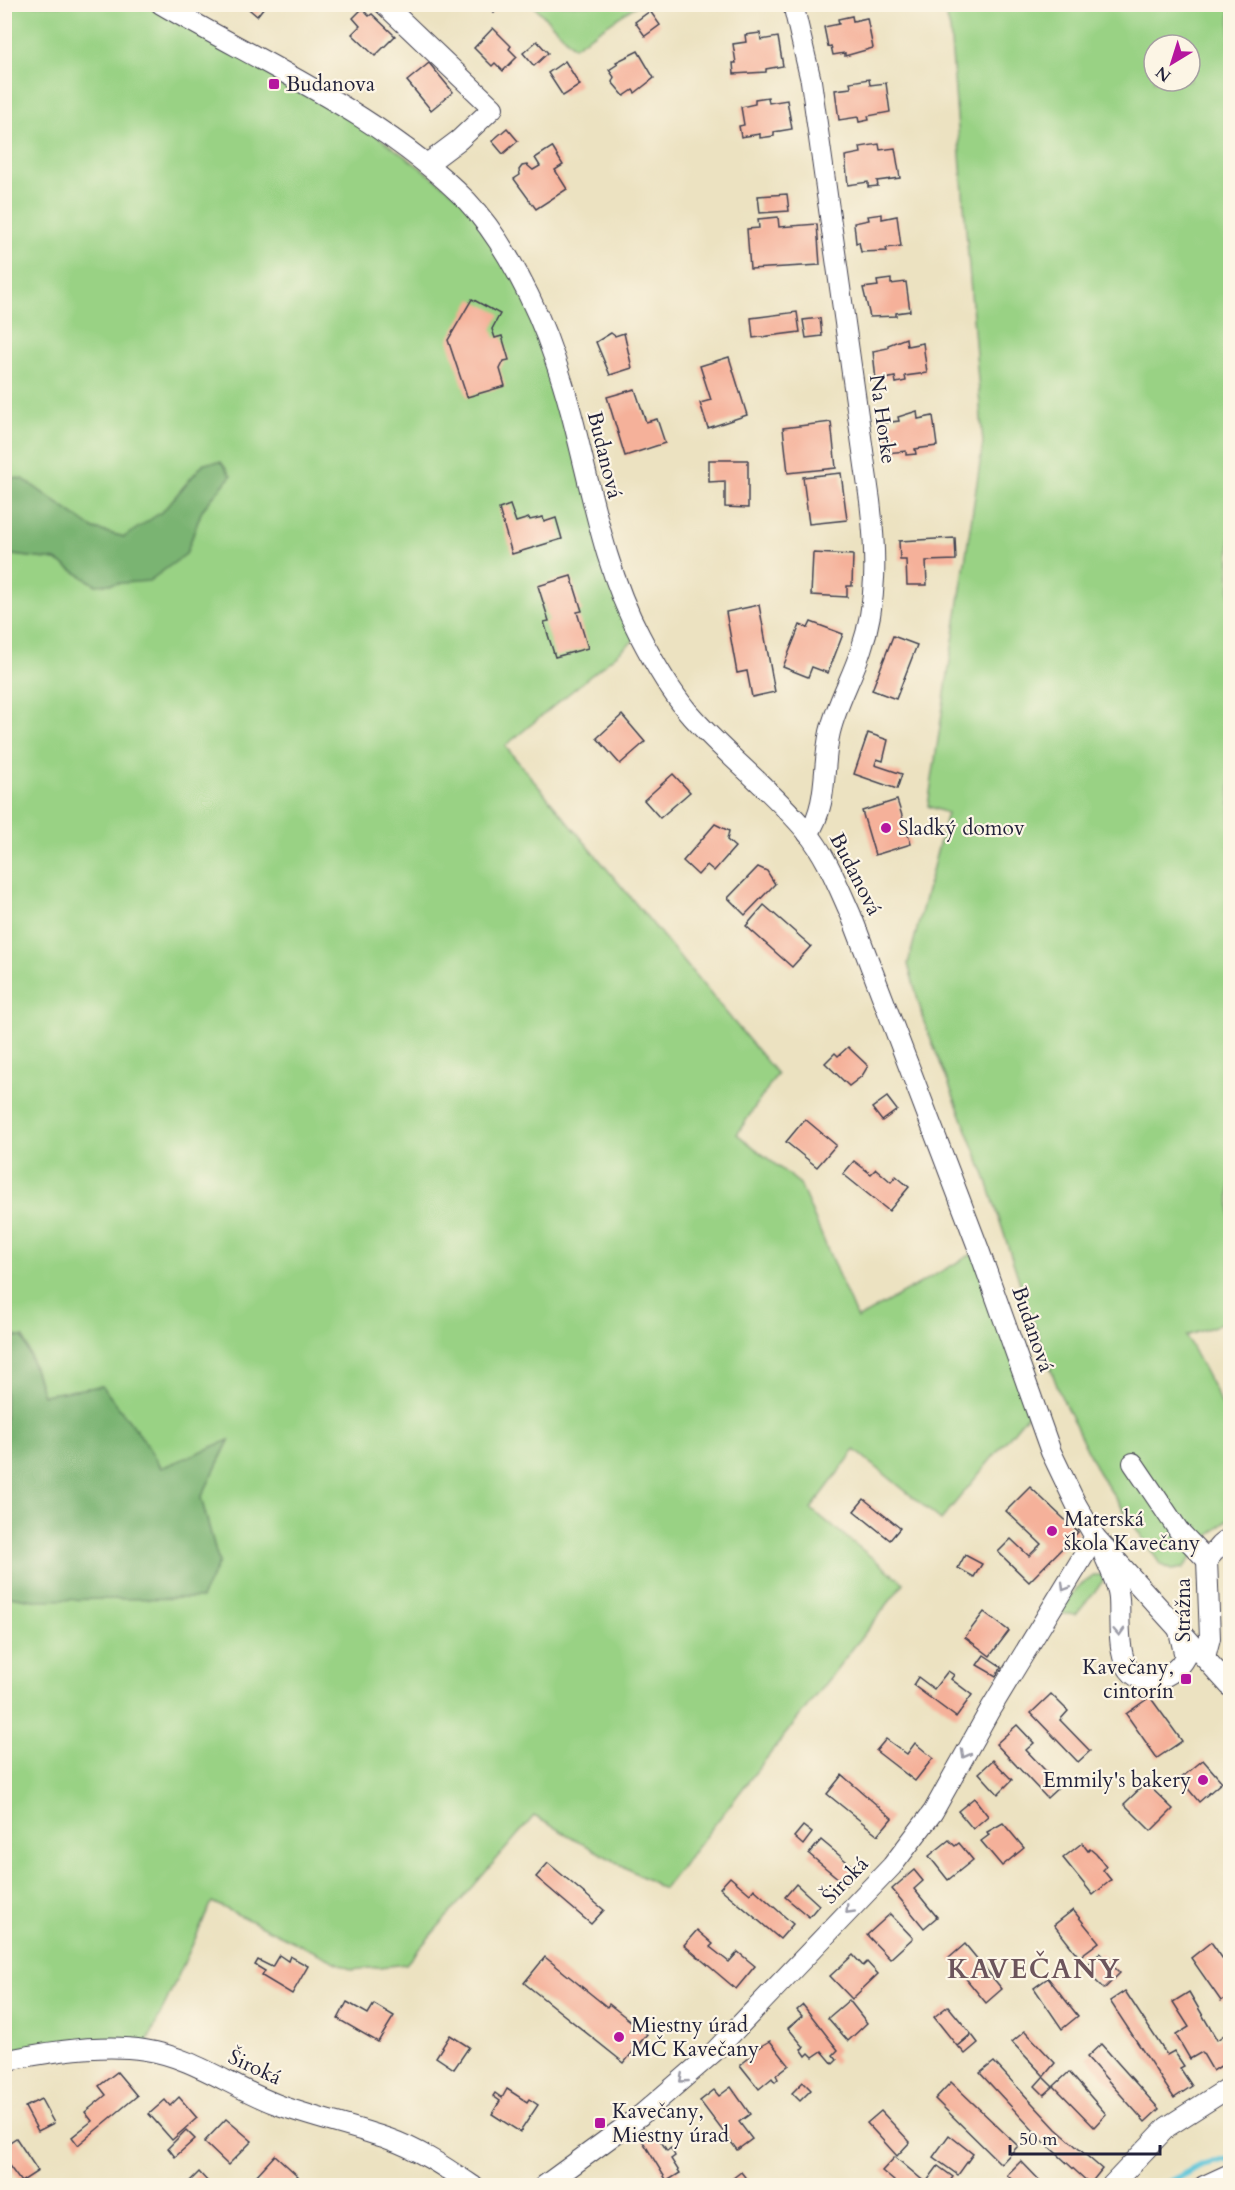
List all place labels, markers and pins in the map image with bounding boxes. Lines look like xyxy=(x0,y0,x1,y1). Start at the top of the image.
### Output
place label: Budanova xyxy=(286,70,375,99)
marker: Budanova xyxy=(267,77,281,91)
place label: Sladký domov xyxy=(898,814,1025,843)
marker: Sladký domov xyxy=(879,821,893,835)
place label: Materská škola Kavečany xyxy=(1064,1505,1200,1558)
marker: Materská škola Kavečany xyxy=(1045,1524,1059,1538)
place label: Kavečany, cintorín xyxy=(1082,1653,1174,1706)
marker: Kavečany, cintorín xyxy=(1179,1672,1193,1686)
place label: Emmily's bakery xyxy=(1043,1766,1191,1795)
marker: Emmily's bakery xyxy=(1196,1773,1210,1787)
place label: Miestny úrad MČ Kavečany xyxy=(631,2011,759,2064)
marker: Miestny úrad MČ Kavečany xyxy=(612,2030,626,2044)
place label: Kavečany, Miestny úrad xyxy=(612,2097,729,2150)
marker: Kavečany, Miestny úrad xyxy=(593,2116,607,2130)

